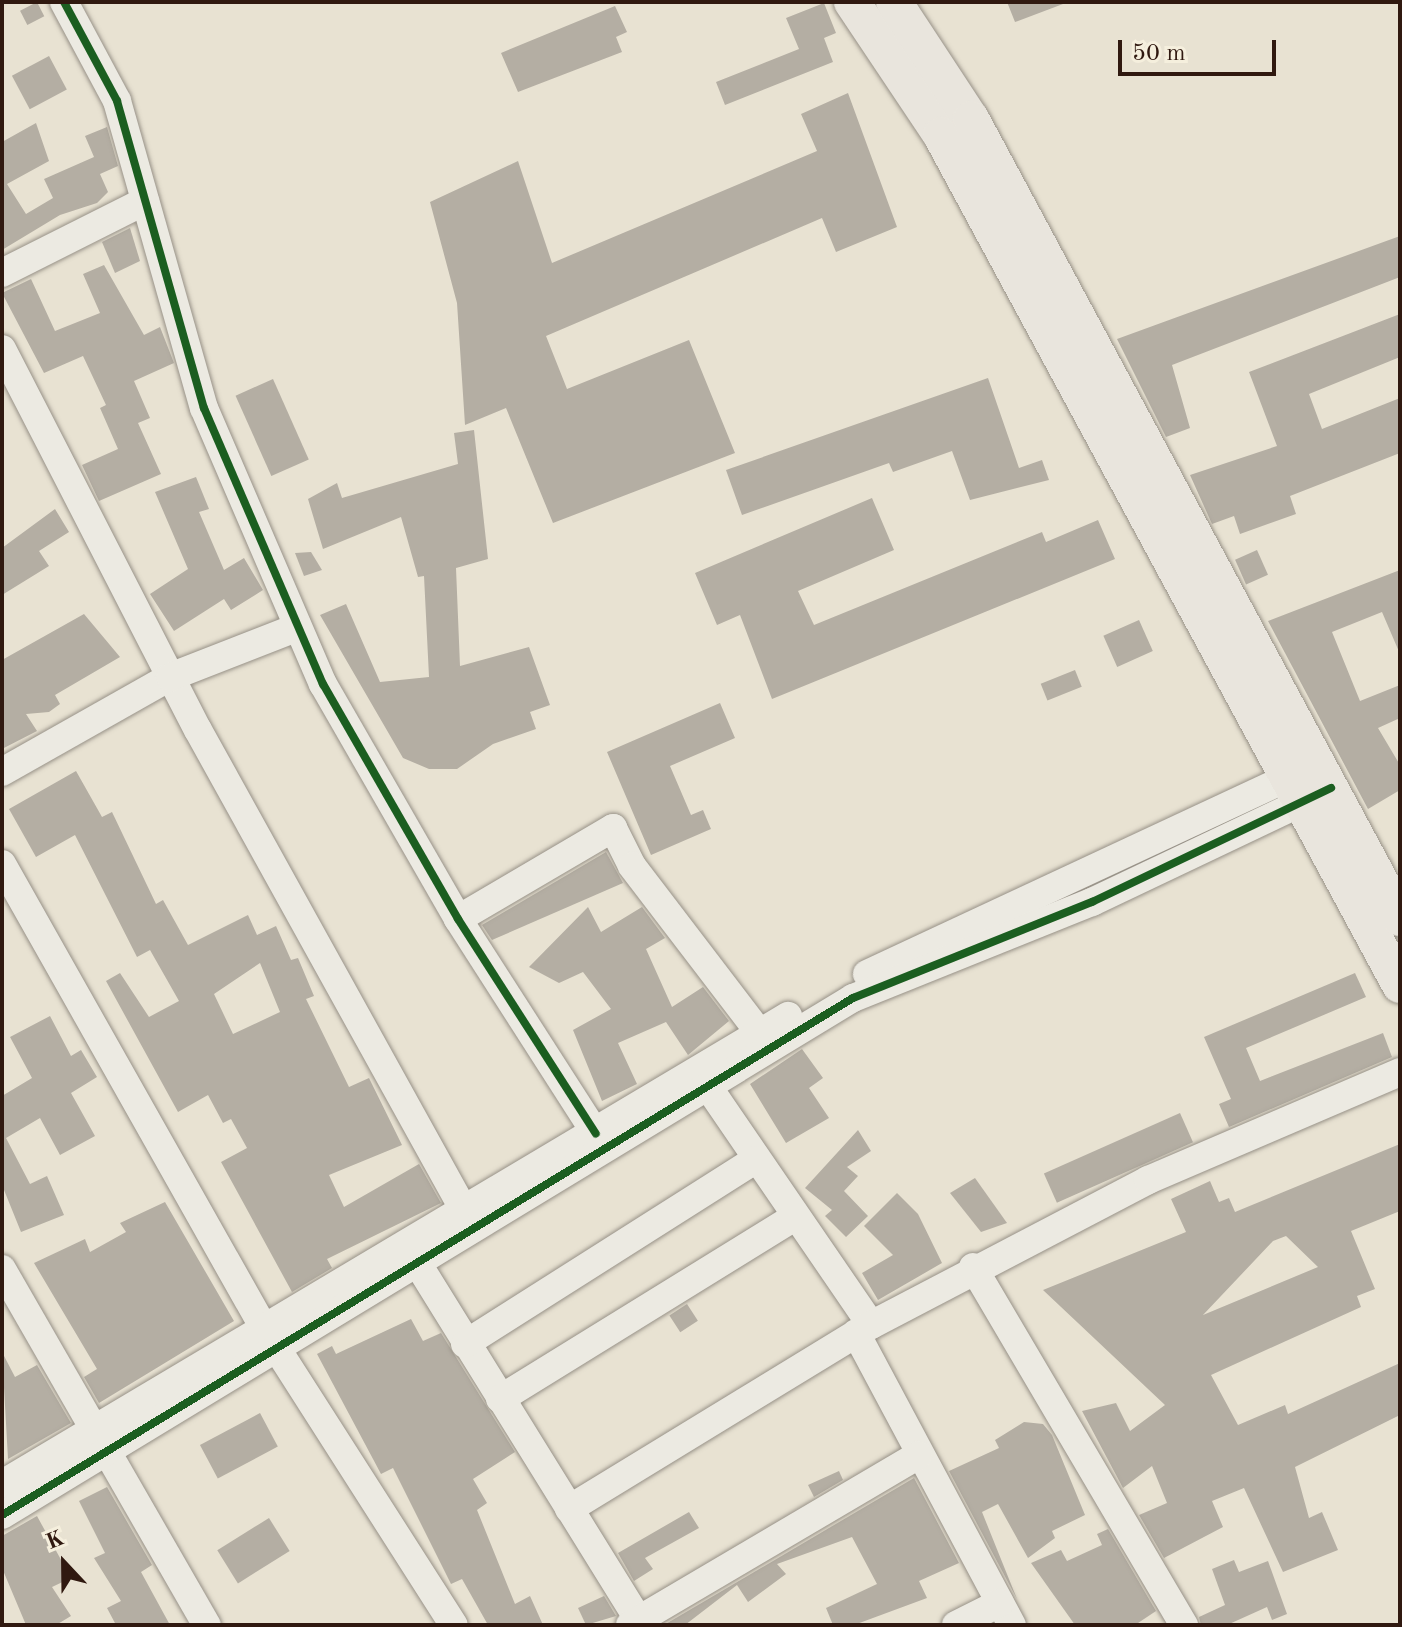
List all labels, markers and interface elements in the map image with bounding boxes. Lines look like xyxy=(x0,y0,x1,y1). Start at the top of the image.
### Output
scale bar xyxy=(1122,24,1280,74)
text: 50 m xyxy=(1132,42,1186,66)
north arrow xyxy=(24,1523,104,1603)
text: K xyxy=(43,1527,67,1554)

